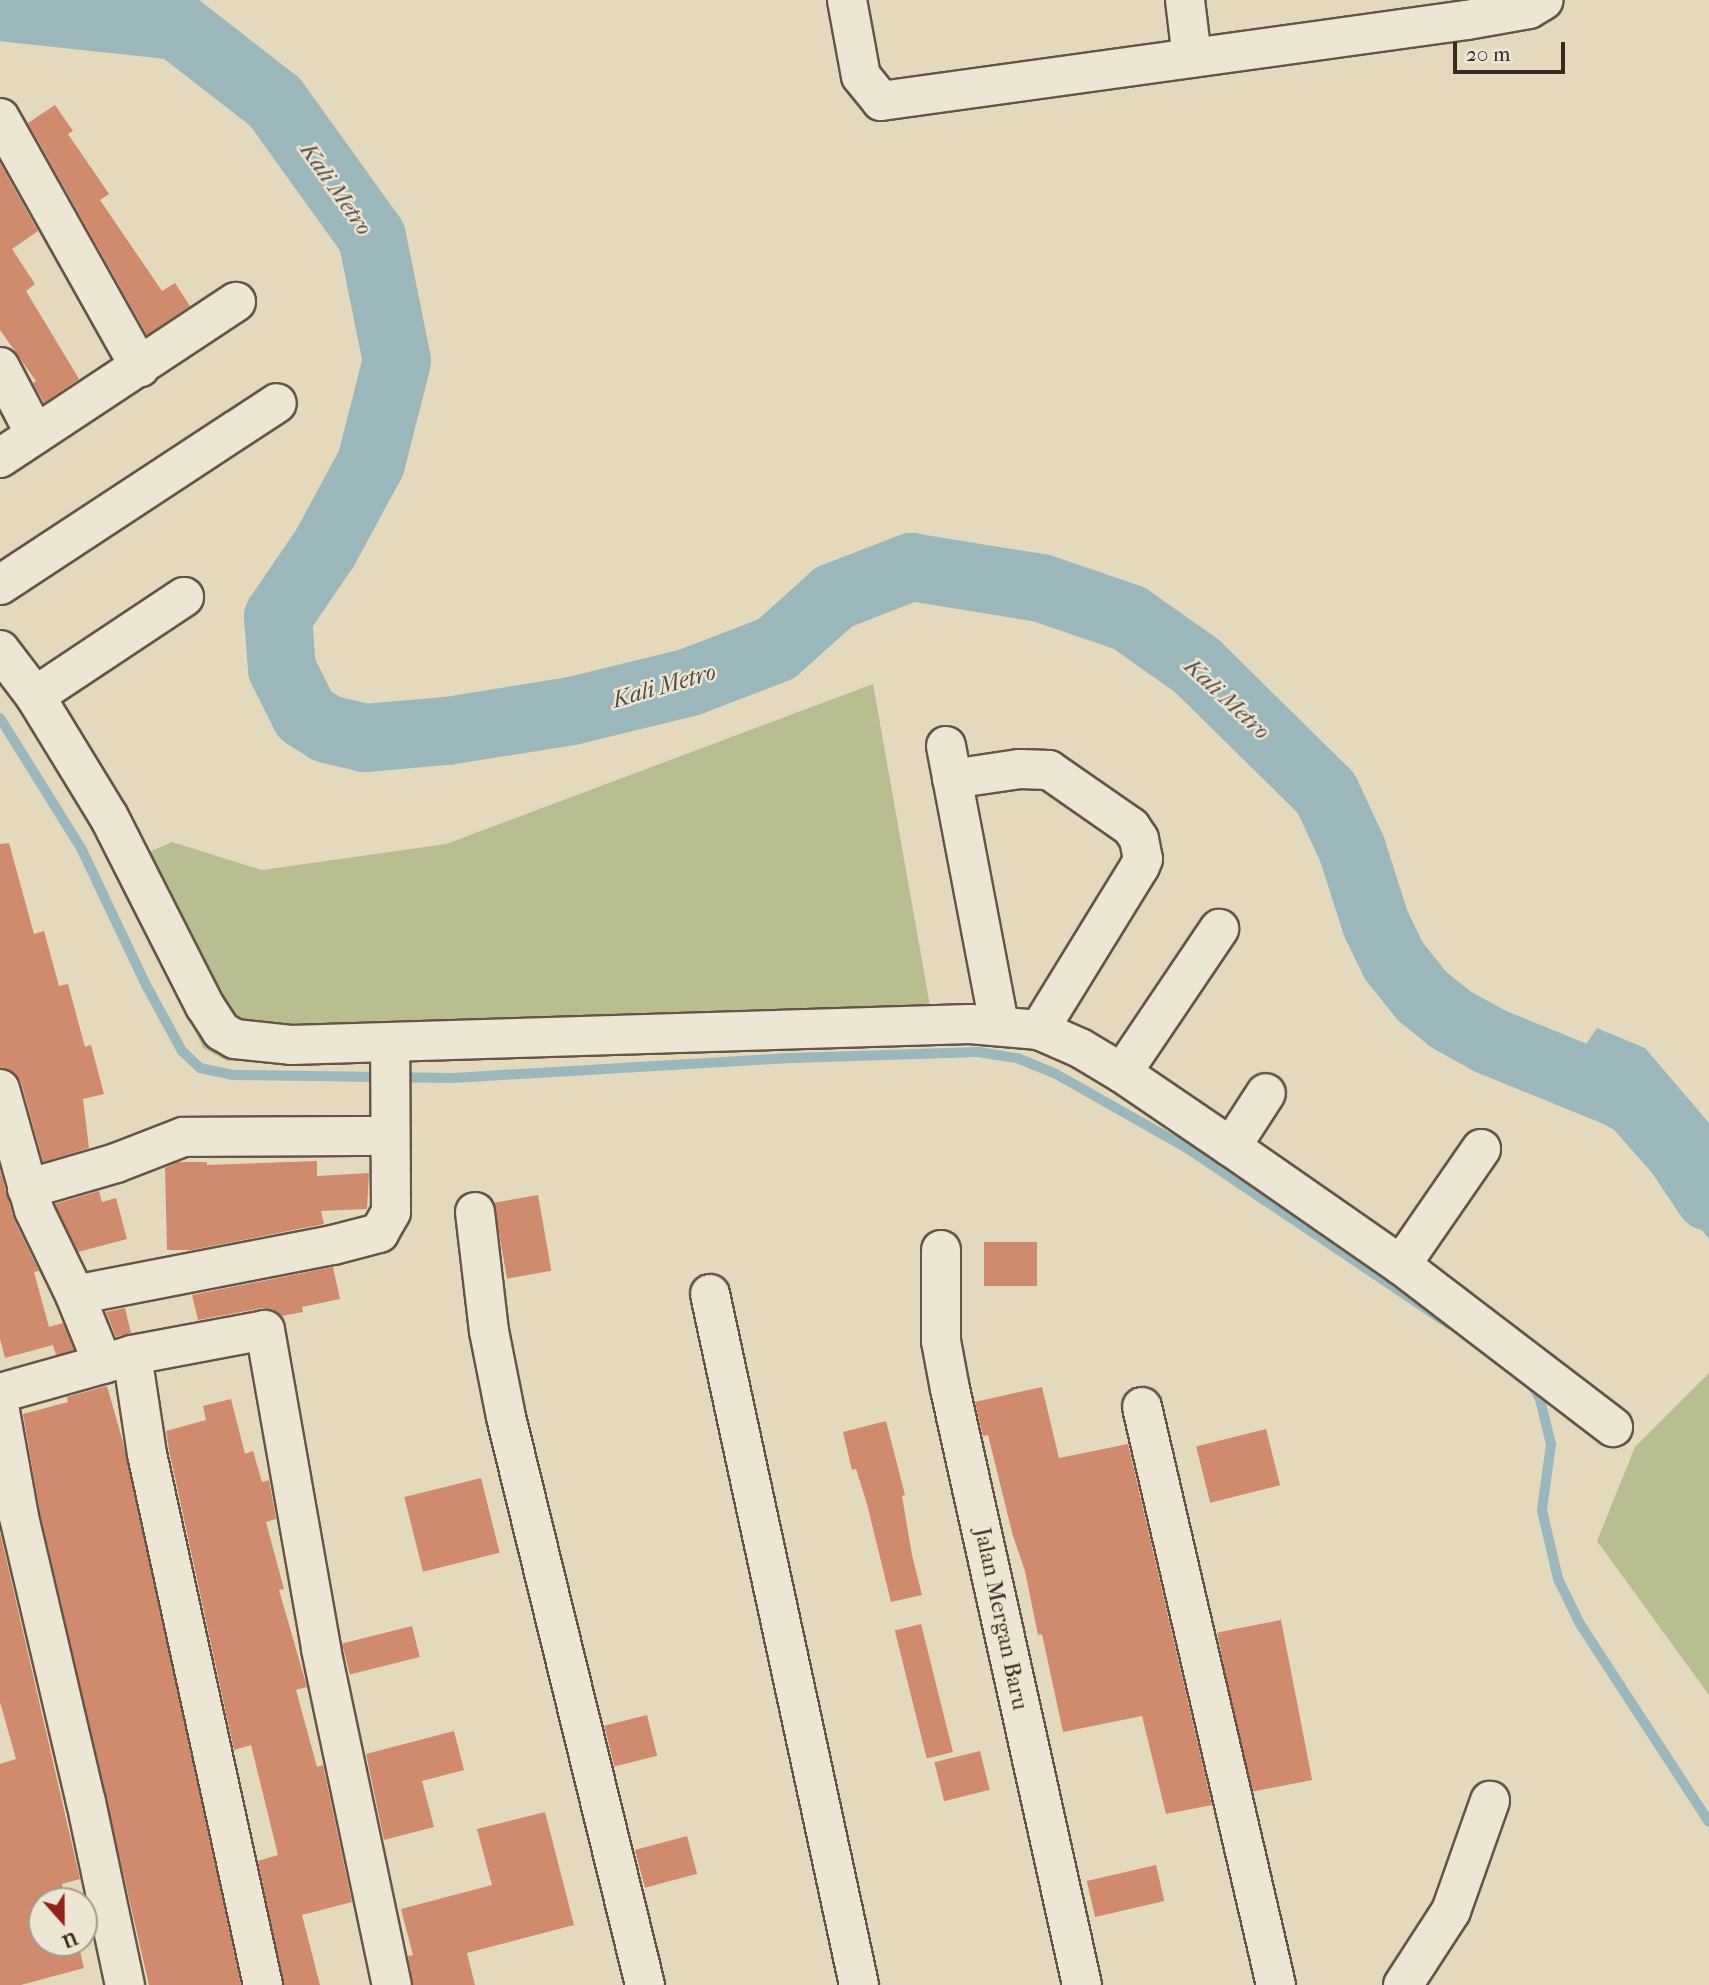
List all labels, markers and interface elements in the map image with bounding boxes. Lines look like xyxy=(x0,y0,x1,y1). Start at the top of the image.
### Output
scale bar xyxy=(1457,28,1569,72)
text: 20 m xyxy=(1466,42,1510,66)
water label: Kali Metro xyxy=(294,137,378,241)
water label: Kali Metro xyxy=(1178,652,1276,746)
water label: Kali Metro xyxy=(609,657,719,715)
street label: Jalan Mergan Baru xyxy=(968,1525,1034,1713)
north arrow xyxy=(28,1887,98,1957)
text: U xyxy=(59,1927,81,1953)

